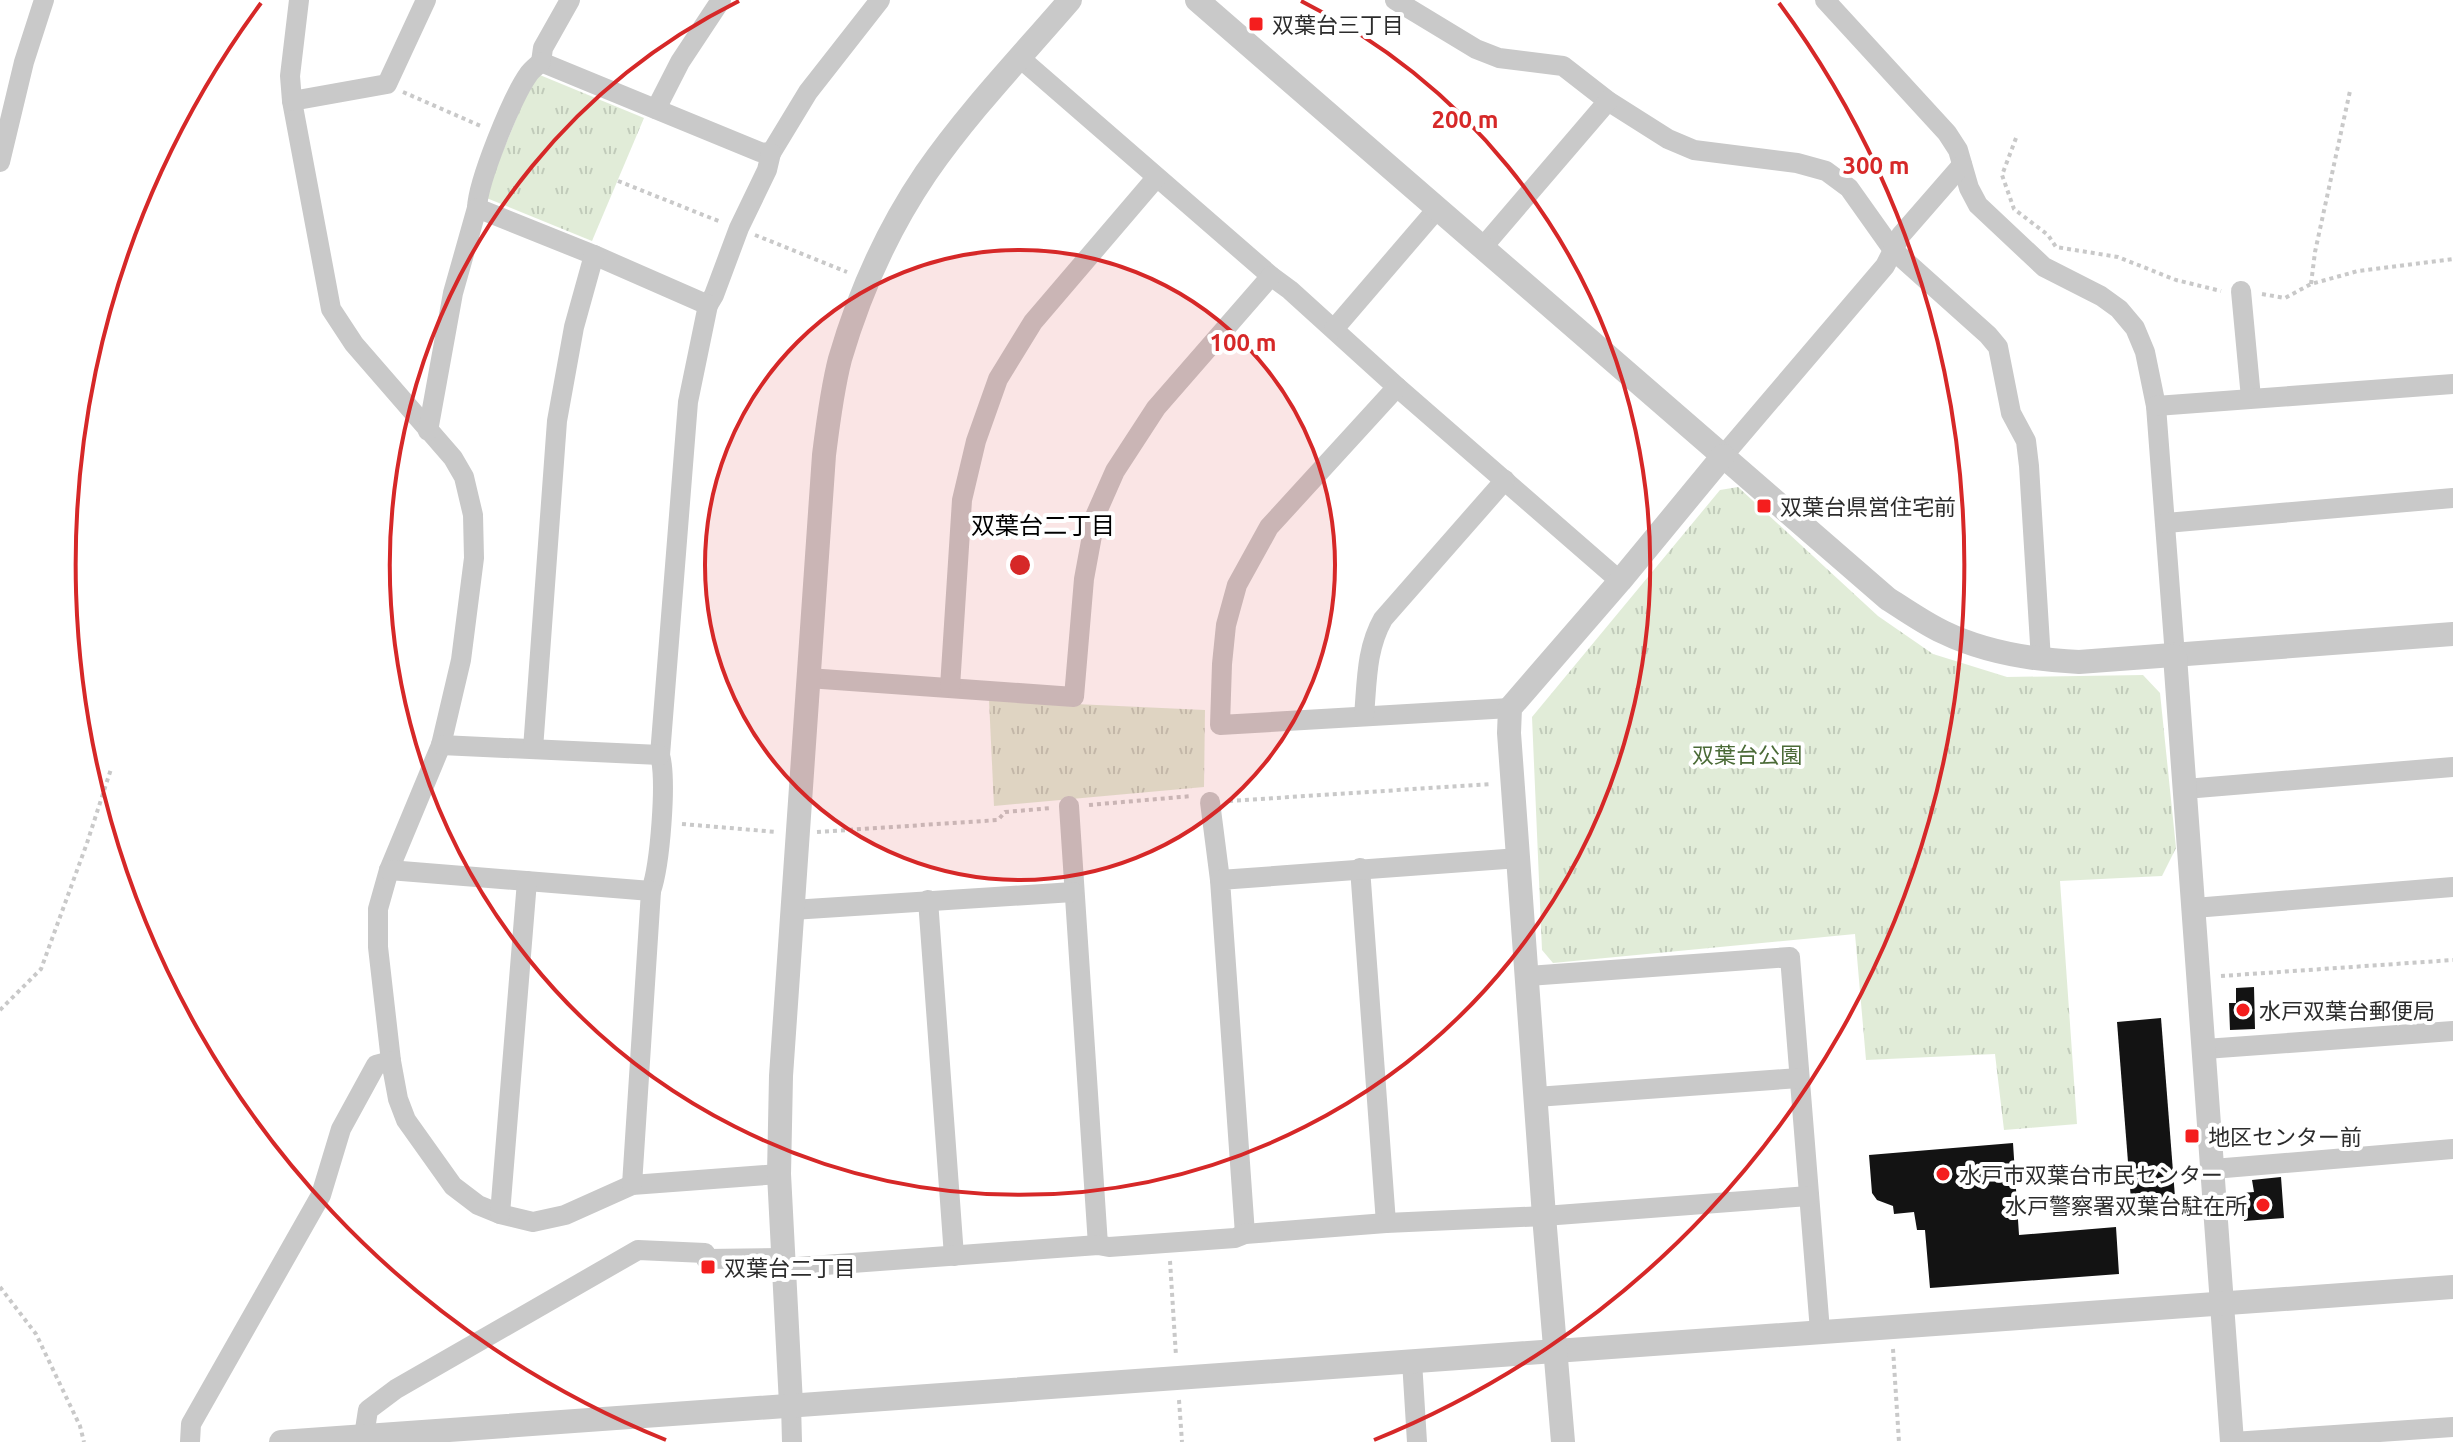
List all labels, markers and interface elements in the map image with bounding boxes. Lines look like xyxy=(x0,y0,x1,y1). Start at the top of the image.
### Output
place label: 双葉台三丁目 xyxy=(1272,12,1404,37)
marker: 双葉台三丁目 xyxy=(1247,15,1265,33)
text: 200 m xyxy=(1432,106,1498,133)
text: 300 m xyxy=(1843,152,1909,179)
text: 100 m xyxy=(1210,329,1276,356)
place label: 双葉台県営住宅前 xyxy=(1780,494,1956,519)
marker: 双葉台県営住宅前 xyxy=(1755,497,1773,515)
district label: 双葉台二丁目 xyxy=(971,512,1115,539)
centre of rings xyxy=(1006,551,1034,579)
park label: 双葉台公園 xyxy=(1692,742,1802,767)
place label: 水戸双葉台郵便局 xyxy=(2259,998,2435,1023)
marker: 水戸双葉台郵便局 xyxy=(2234,1001,2252,1019)
place label: 地区センター前 xyxy=(2208,1124,2362,1149)
marker: 地区センター前 xyxy=(2183,1127,2201,1145)
place label: 水戸市双葉台市民センター xyxy=(1959,1162,2223,1187)
marker: 水戸市双葉台市民センター xyxy=(1934,1165,1952,1183)
place label: 水戸警察署双葉台駐在所 xyxy=(2005,1193,2247,1218)
marker: 水戸警察署双葉台駐在所 xyxy=(2254,1196,2272,1214)
place label: 双葉台二丁目 xyxy=(724,1255,856,1280)
marker: 双葉台二丁目 xyxy=(699,1258,717,1276)

